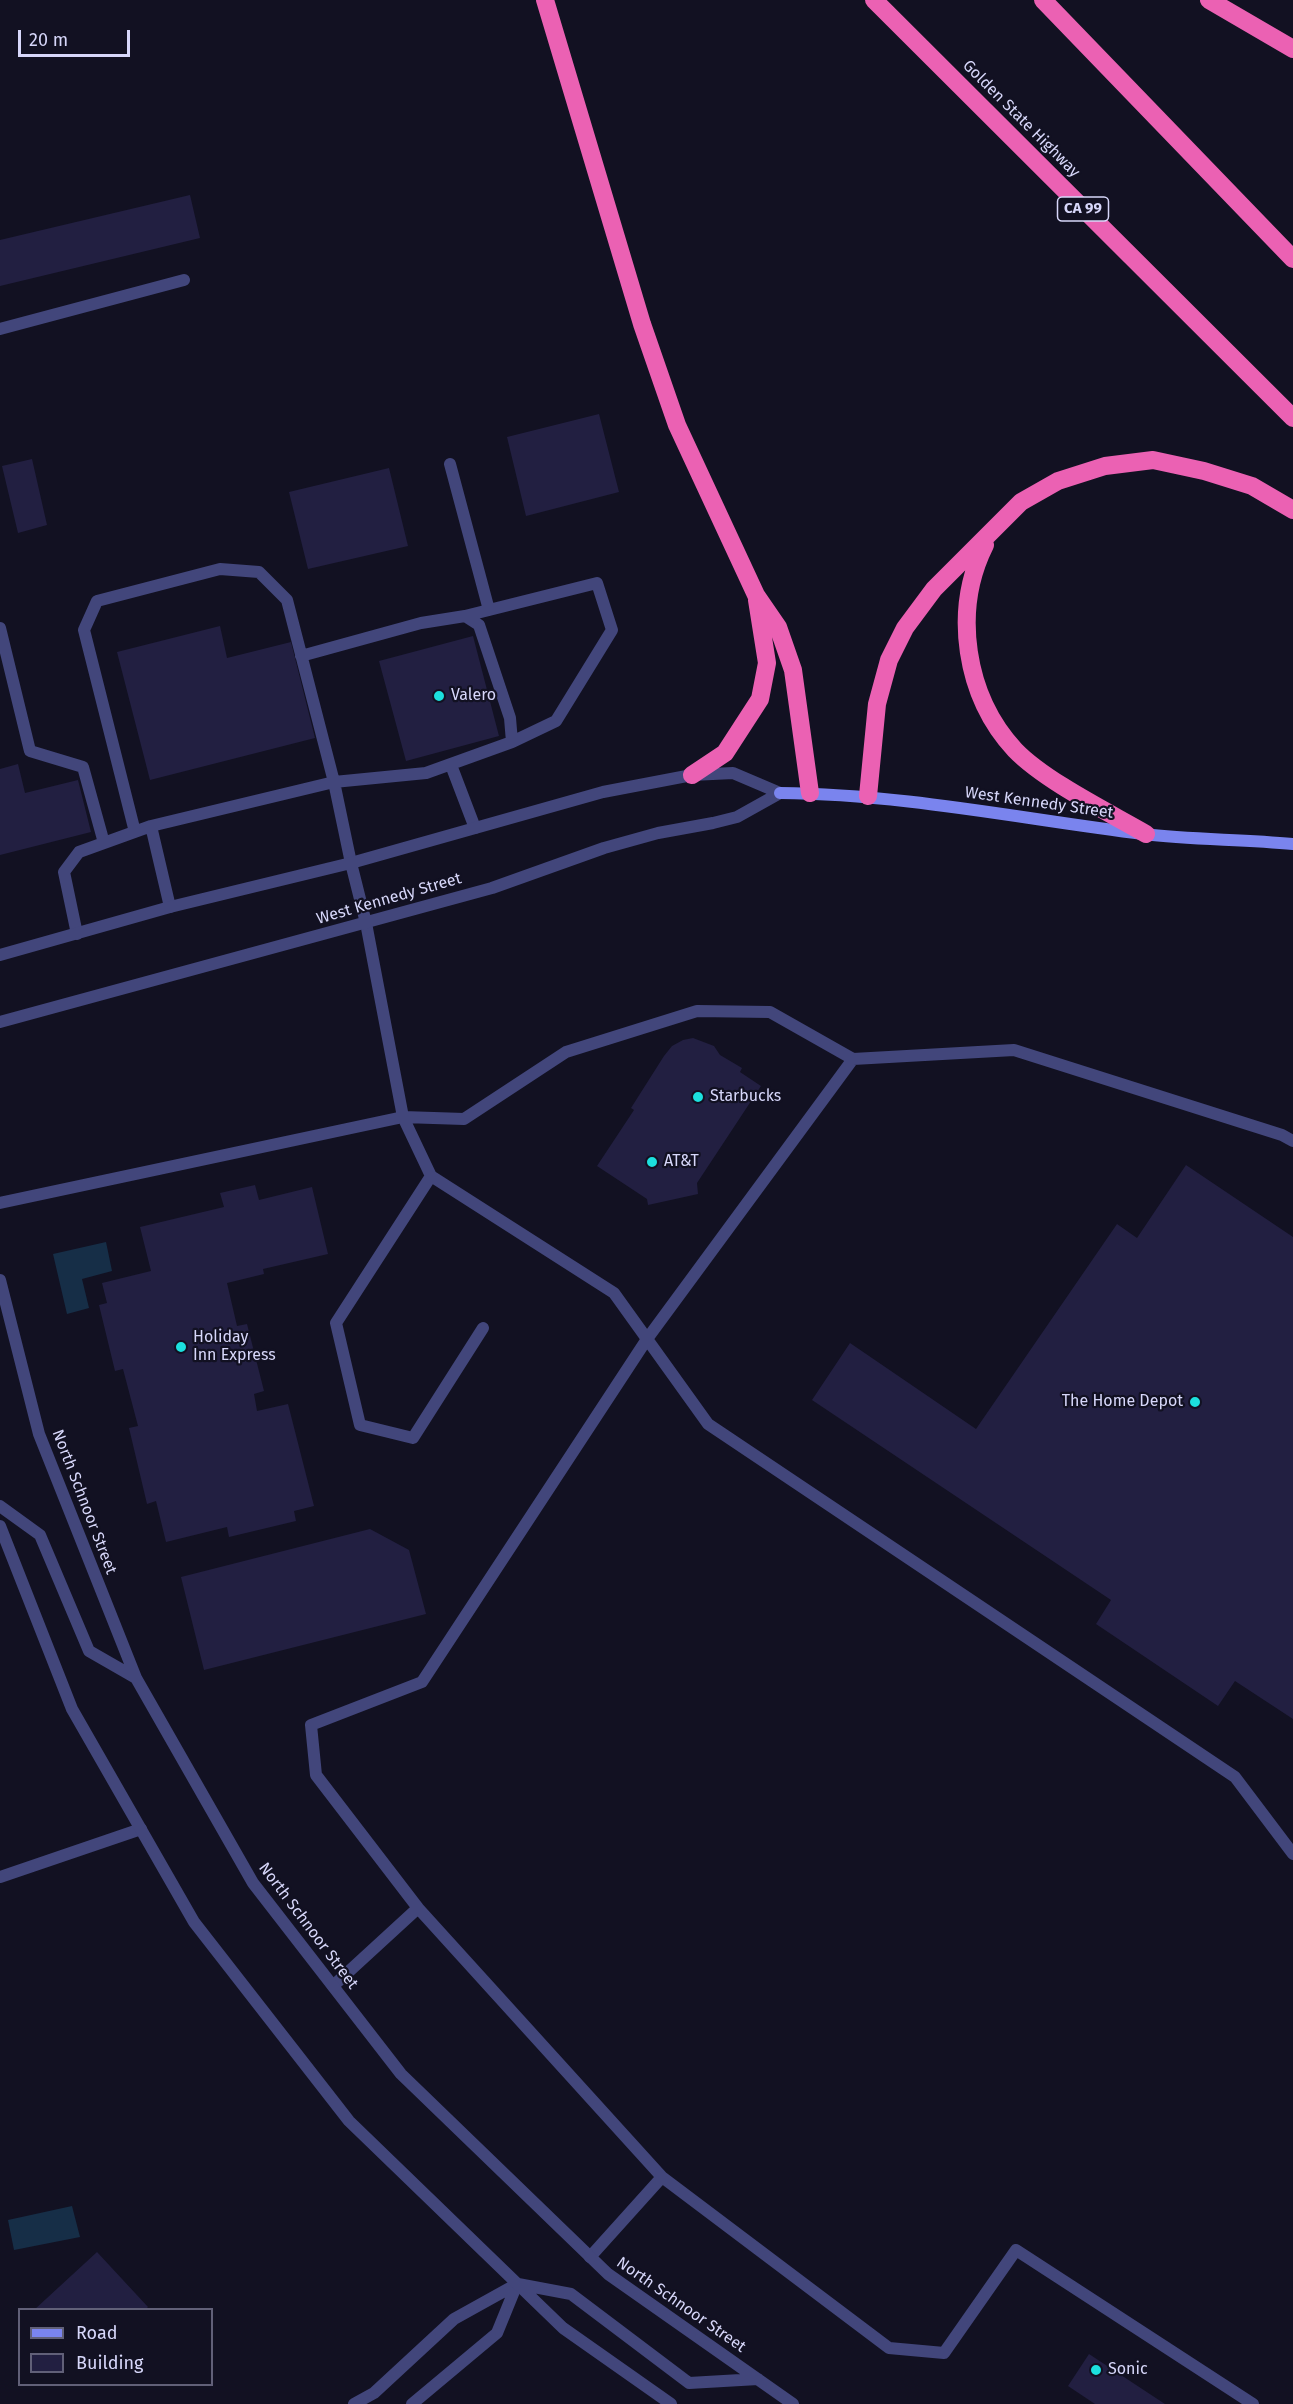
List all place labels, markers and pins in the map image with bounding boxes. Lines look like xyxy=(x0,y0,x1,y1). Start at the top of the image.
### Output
place label: Valero xyxy=(451,686,496,706)
marker: Valero xyxy=(432,689,446,703)
place label: Starbucks xyxy=(710,1087,781,1107)
marker: Starbucks xyxy=(691,1090,705,1104)
place label: AT&T xyxy=(664,1152,699,1172)
marker: AT&T xyxy=(645,1155,659,1169)
place label: Holiday Inn Express xyxy=(193,1328,276,1366)
marker: Holiday Inn Express xyxy=(174,1340,188,1354)
place label: The Home Depot xyxy=(1062,1392,1183,1412)
marker: The Home Depot xyxy=(1188,1395,1202,1409)
place label: Sonic xyxy=(1108,2360,1148,2380)
marker: Sonic xyxy=(1089,2363,1103,2377)

